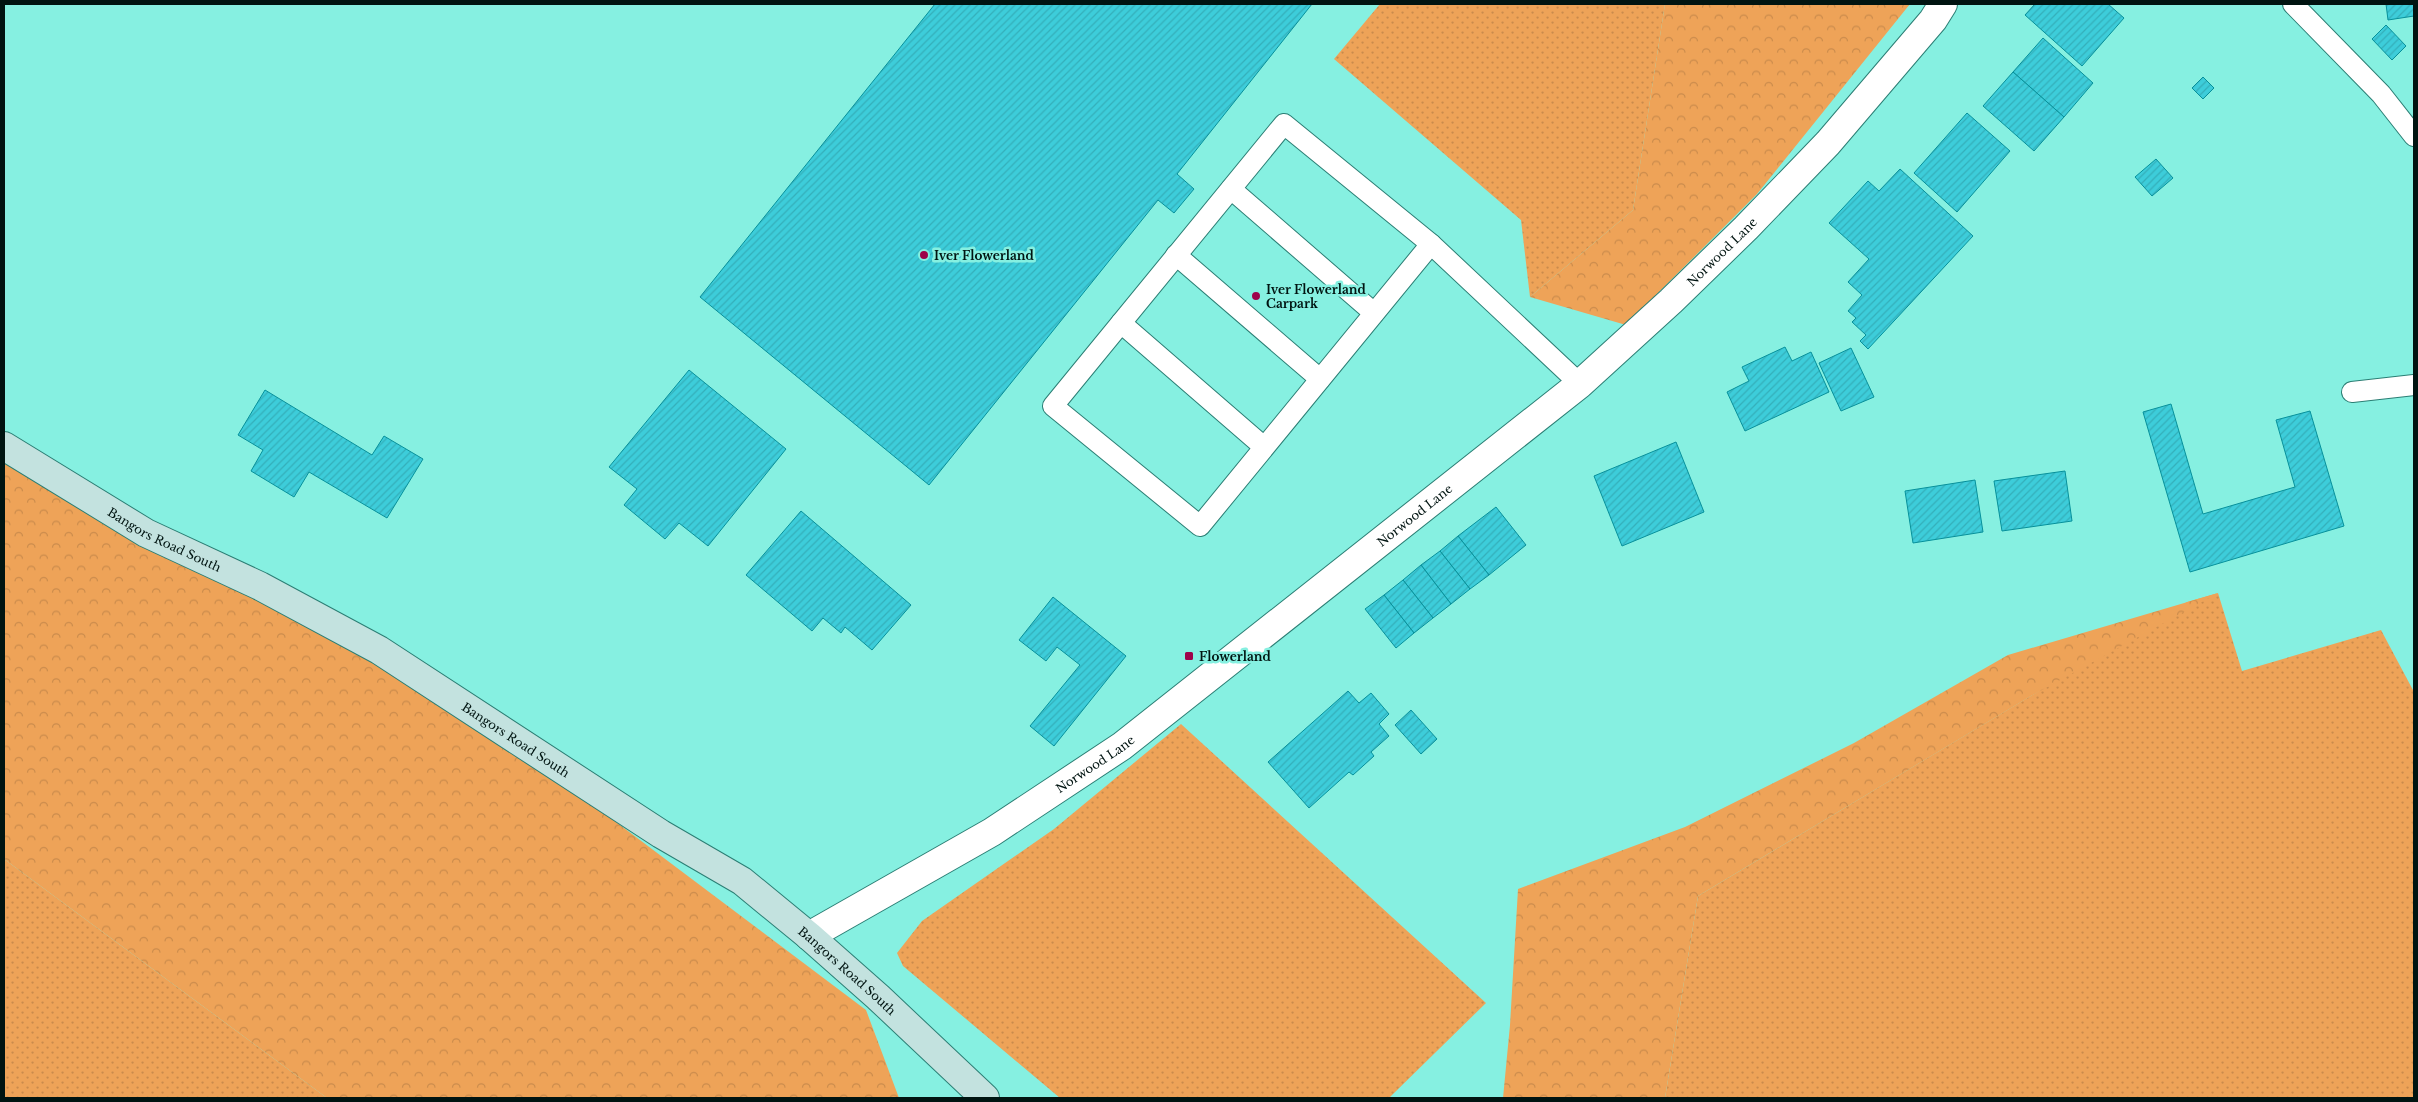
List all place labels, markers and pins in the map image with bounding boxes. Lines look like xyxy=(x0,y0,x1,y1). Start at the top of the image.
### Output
place label: Iver Flowerland xyxy=(934,248,1035,263)
marker: Iver Flowerland xyxy=(918,249,930,261)
place label: Iver Flowerland Carpark xyxy=(1266,282,1367,311)
marker: Iver Flowerland Carpark xyxy=(1250,290,1262,302)
place label: Flowerland xyxy=(1199,649,1272,664)
marker: Flowerland xyxy=(1183,650,1195,662)

